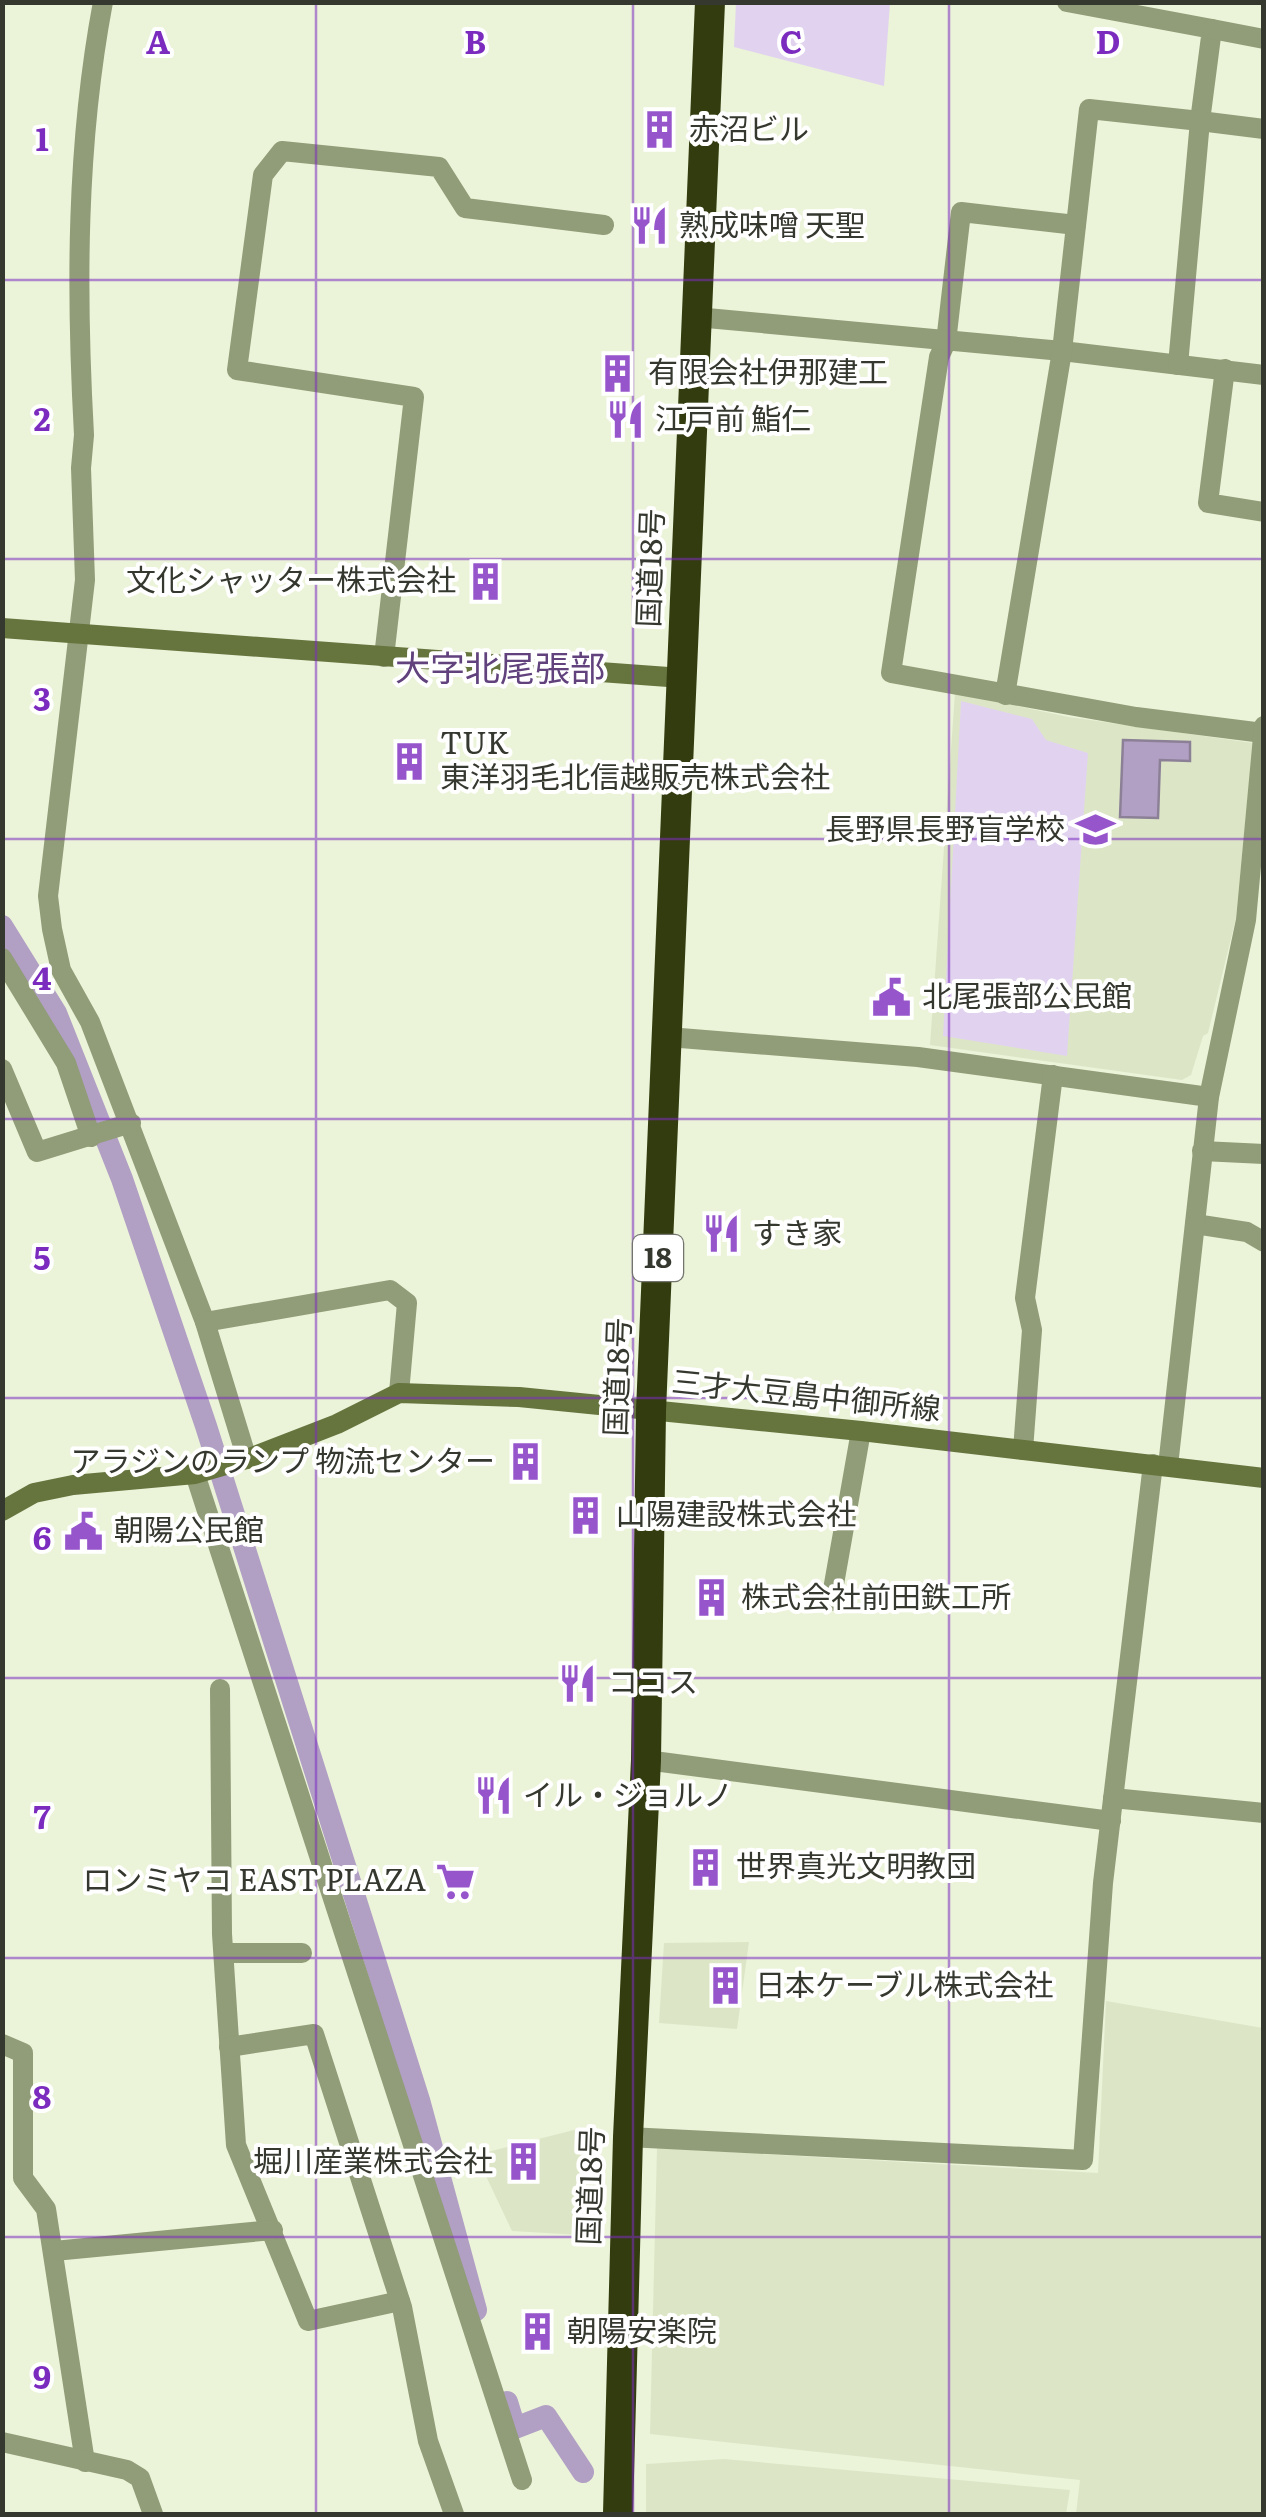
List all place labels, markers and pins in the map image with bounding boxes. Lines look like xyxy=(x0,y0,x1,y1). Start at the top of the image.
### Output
place label: 赤沼ビル xyxy=(689,105,809,149)
building icon: 赤沼ビル xyxy=(638,109,680,151)
place label: 熟成味噌 天聖 xyxy=(679,201,865,245)
restaurant icon: 熟成味噌 天聖 xyxy=(628,205,670,247)
place label: 有限会社伊那建工 xyxy=(648,348,888,392)
building icon: 有限会社伊那建工 xyxy=(597,352,639,394)
place label: 江戸前 鮨仁 xyxy=(655,395,811,439)
restaurant icon: 江戸前 鮨仁 xyxy=(604,399,646,441)
place label: 文化シャッター株式会社 xyxy=(126,556,456,600)
building icon: 文化シャッター株式会社 xyxy=(465,560,507,602)
place label: TUK 東洋羽毛北信越販売株式会社 xyxy=(440,719,830,797)
building icon: TUK 東洋羽毛北信越販売株式会社 xyxy=(389,740,431,782)
place label: 長野県長野盲学校 xyxy=(825,805,1065,849)
school or university icon: 長野県長野盲学校 xyxy=(1074,809,1116,851)
place label: 北尾張部公民館 xyxy=(922,972,1132,1016)
public building icon: 北尾張部公民館 xyxy=(871,976,913,1018)
place label: すき家 xyxy=(752,1209,842,1253)
restaurant icon: すき家 xyxy=(701,1213,743,1255)
place label: アラジンのランプ 物流センター xyxy=(71,1437,495,1481)
building icon: アラジンのランプ 物流センター xyxy=(504,1441,546,1483)
place label: 山陽建設株式会社 xyxy=(616,1490,856,1534)
building icon: 山陽建設株式会社 xyxy=(565,1494,607,1536)
place label: 朝陽公民館 xyxy=(114,1506,264,1550)
public building icon: 朝陽公民館 xyxy=(63,1510,105,1552)
place label: 株式会社前田鉄工所 xyxy=(741,1573,1011,1617)
building icon: 株式会社前田鉄工所 xyxy=(690,1577,732,1619)
place label: ココス xyxy=(608,1658,698,1702)
restaurant icon: ココス xyxy=(557,1662,599,1704)
place label: イル・ジョルノ xyxy=(523,1771,733,1815)
restaurant icon: イル・ジョルノ xyxy=(472,1775,514,1817)
place label: 世界真光文明教団 xyxy=(736,1842,976,1886)
building icon: 世界真光文明教団 xyxy=(685,1846,727,1888)
place label: ロンミヤコ EAST PLAZA xyxy=(82,1856,426,1900)
supermarket icon: ロンミヤコ EAST PLAZA xyxy=(435,1860,477,1902)
place label: 日本ケーブル株式会社 xyxy=(755,1961,1053,2005)
building icon: 日本ケーブル株式会社 xyxy=(704,1965,746,2007)
place label: 堀川産業株式会社 xyxy=(253,2137,493,2181)
building icon: 堀川産業株式会社 xyxy=(502,2141,544,2183)
place label: 朝陽安楽院 xyxy=(567,2307,717,2351)
building icon: 朝陽安楽院 xyxy=(516,2311,558,2353)

